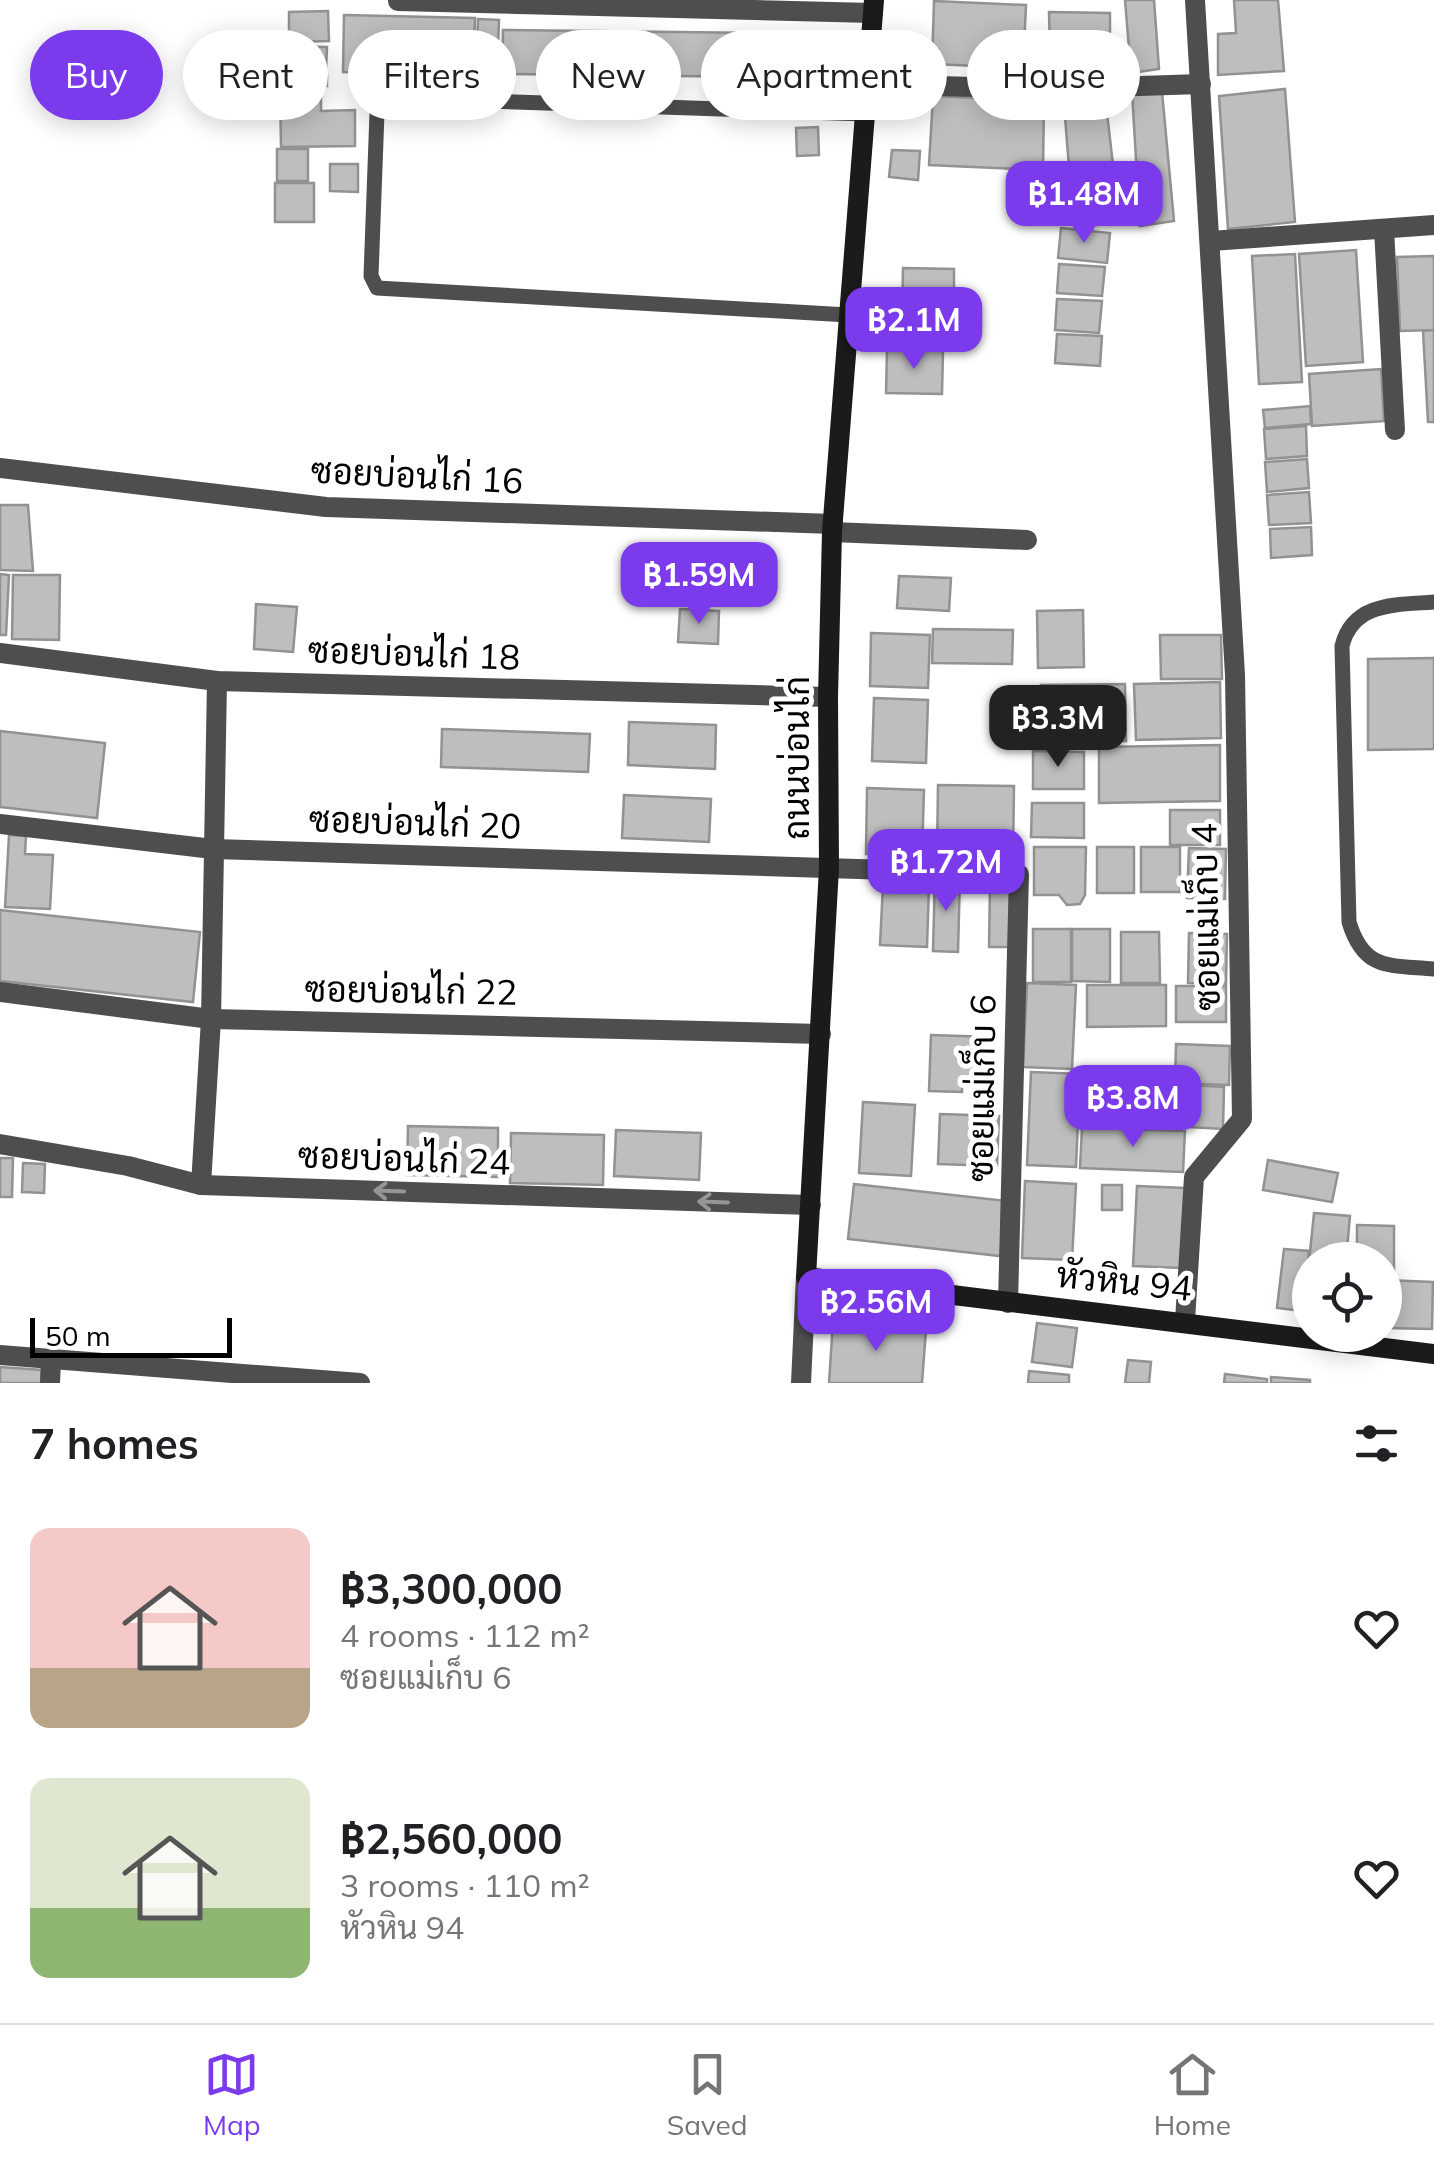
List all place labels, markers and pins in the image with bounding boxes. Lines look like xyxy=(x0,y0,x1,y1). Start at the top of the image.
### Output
pin: ฿1.48M xyxy=(1003,161,1165,246)
pin: ฿2.1M xyxy=(844,287,984,372)
pin: ฿1.59M xyxy=(618,542,780,627)
pin: ฿3.3M xyxy=(988,685,1128,770)
pin: ฿1.72M xyxy=(865,829,1027,914)
pin: ฿3.8M xyxy=(1063,1065,1203,1150)
pin: ฿2.56M xyxy=(795,1269,957,1354)

